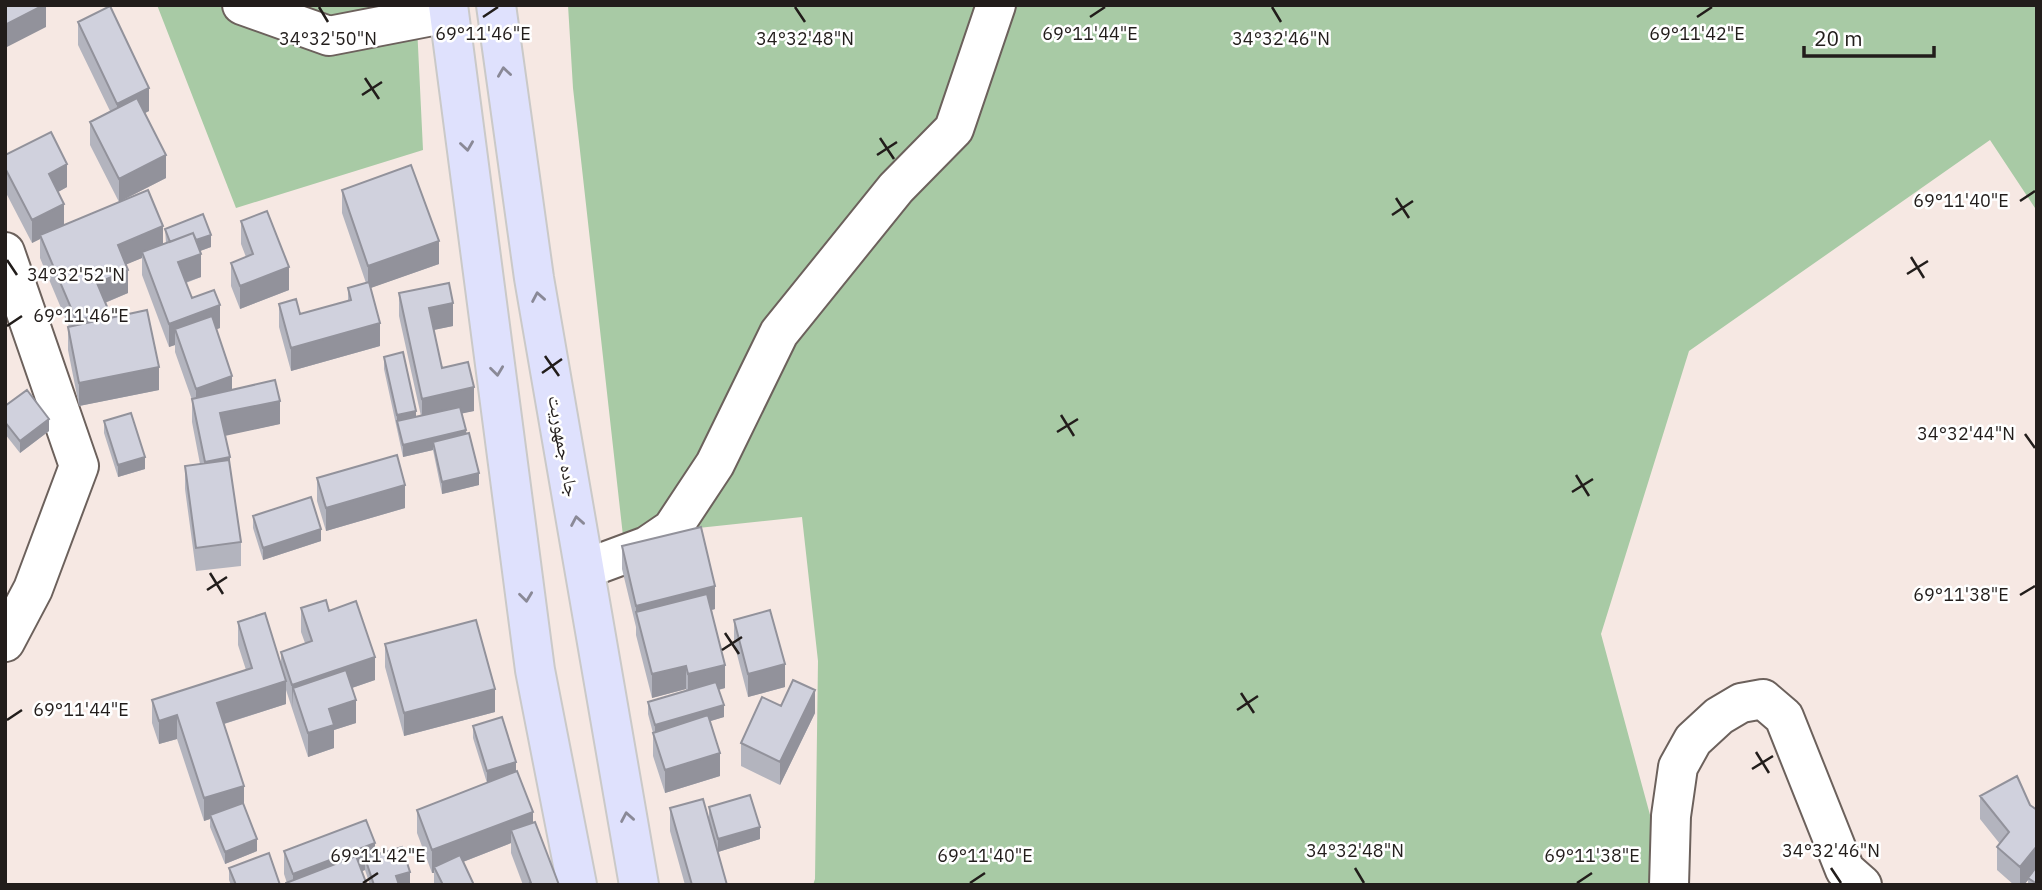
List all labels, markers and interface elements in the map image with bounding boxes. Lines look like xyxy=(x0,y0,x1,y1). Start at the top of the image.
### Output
scale bar xyxy=(1804,14,1934,58)
text: 69°11'46"E xyxy=(435,22,531,45)
text: 69°11'44"E xyxy=(1042,22,1138,45)
text: 69°11'42"E xyxy=(1649,22,1745,45)
text: 20 m xyxy=(1814,24,1863,52)
text: 34°32'50"N xyxy=(279,27,377,50)
text: 34°32'48"N xyxy=(756,27,854,50)
text: 34°32'46"N xyxy=(1232,27,1330,50)
one-way arrow xyxy=(497,66,512,78)
one-way arrow xyxy=(459,140,474,152)
text: 69°11'40"E xyxy=(1913,189,2009,212)
text: 34°32'52"N xyxy=(27,263,125,286)
one-way arrow xyxy=(531,291,546,303)
text: 69°11'46"E xyxy=(33,304,129,327)
one-way arrow xyxy=(490,365,505,377)
street label: جاده جمهوریت xyxy=(543,393,585,499)
text: 34°32'44"N xyxy=(1917,422,2015,445)
one-way arrow xyxy=(570,515,585,527)
text: 69°11'38"E xyxy=(1913,583,2009,606)
one-way arrow xyxy=(518,591,533,603)
text: 69°11'44"E xyxy=(33,698,129,721)
one-way arrow xyxy=(620,812,635,823)
text: 34°32'48"N xyxy=(1306,839,1404,862)
text: 34°32'46"N xyxy=(1782,839,1880,862)
text: 69°11'42"E xyxy=(330,844,426,867)
text: 69°11'40"E xyxy=(937,844,1033,867)
text: 69°11'38"E xyxy=(1544,844,1640,867)

